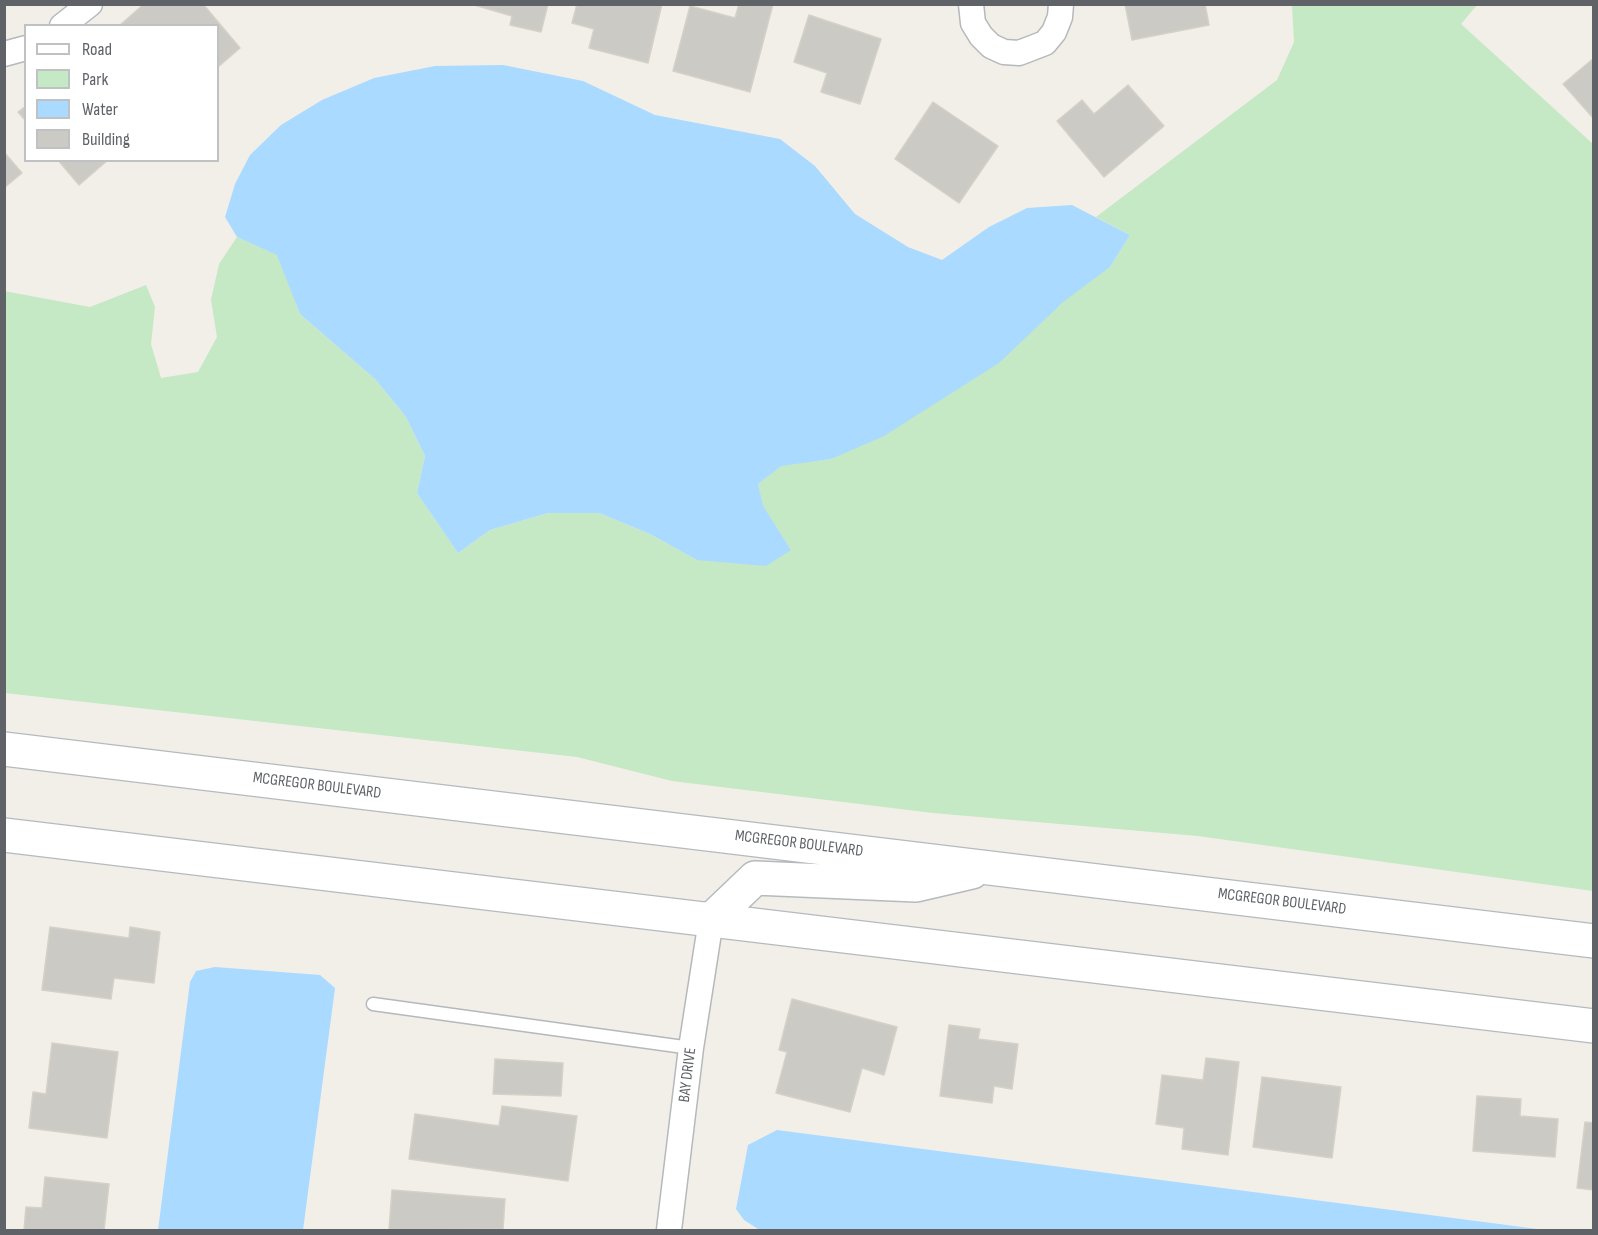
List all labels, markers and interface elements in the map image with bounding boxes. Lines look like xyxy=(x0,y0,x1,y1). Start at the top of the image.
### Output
legend xyxy=(24,24,219,162)
text: Road xyxy=(82,39,112,60)
text: Park xyxy=(82,69,108,90)
text: Water xyxy=(82,99,118,120)
text: Building xyxy=(82,129,130,150)
street label: MCGREGOR BOULEVARD xyxy=(252,769,382,803)
street label: MCGREGOR BOULEVARD xyxy=(734,827,864,861)
street label: MCGREGOR BOULEVARD xyxy=(1217,885,1347,919)
street label: BAY DRIVE xyxy=(675,1047,701,1103)

